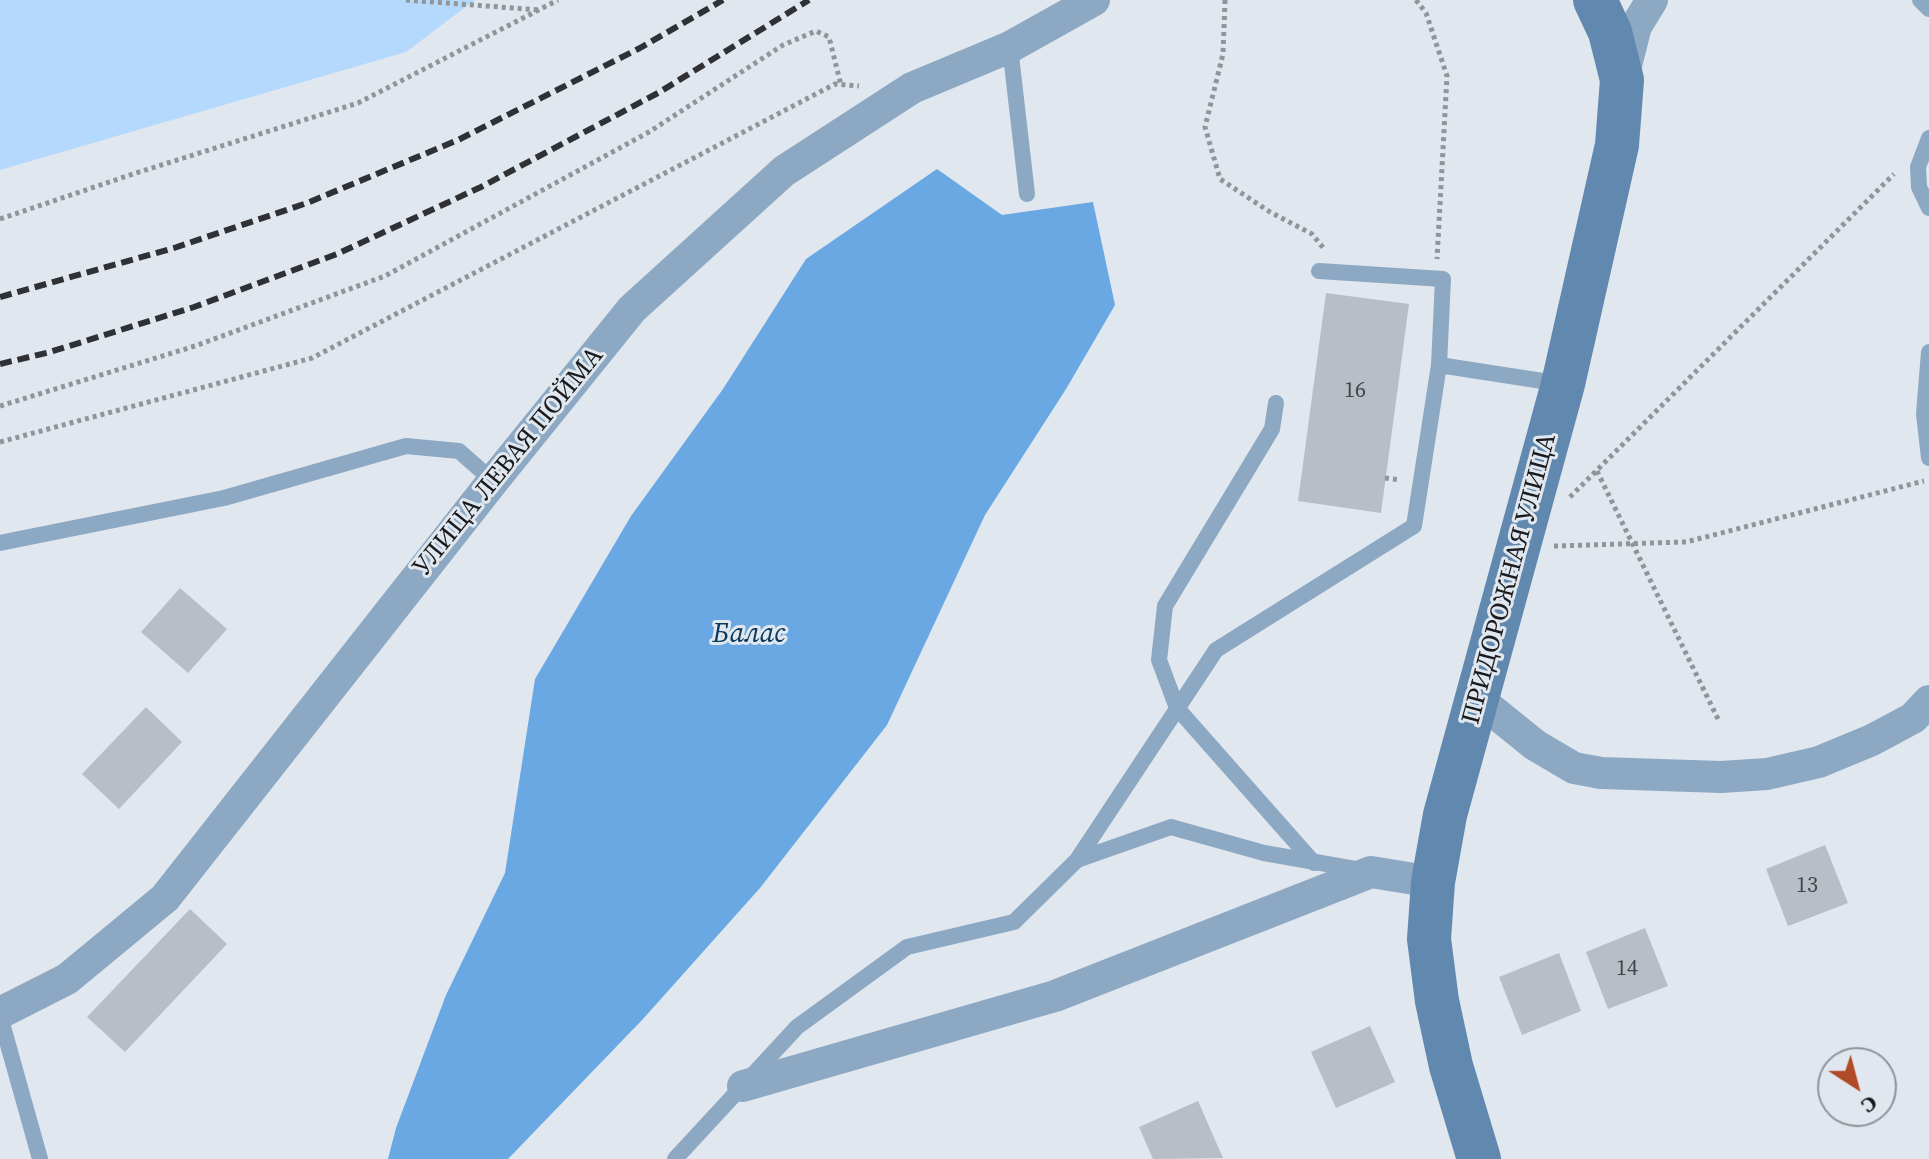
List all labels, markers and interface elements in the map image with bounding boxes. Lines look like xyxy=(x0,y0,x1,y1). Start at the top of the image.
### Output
street label: УЛИЦА ЛЕВАЯ ПОЙМА xyxy=(407,341,611,583)
house number: 16 xyxy=(1344,378,1366,404)
street label: ПРИДОРОЖНАЯ УЛИЦА xyxy=(1456,430,1564,728)
water label: Балас xyxy=(712,618,786,652)
house number: 13 xyxy=(1796,873,1818,899)
house number: 14 xyxy=(1616,956,1638,982)
north arrow xyxy=(1817,1047,1897,1127)
text: С xyxy=(1856,1089,1884,1121)

